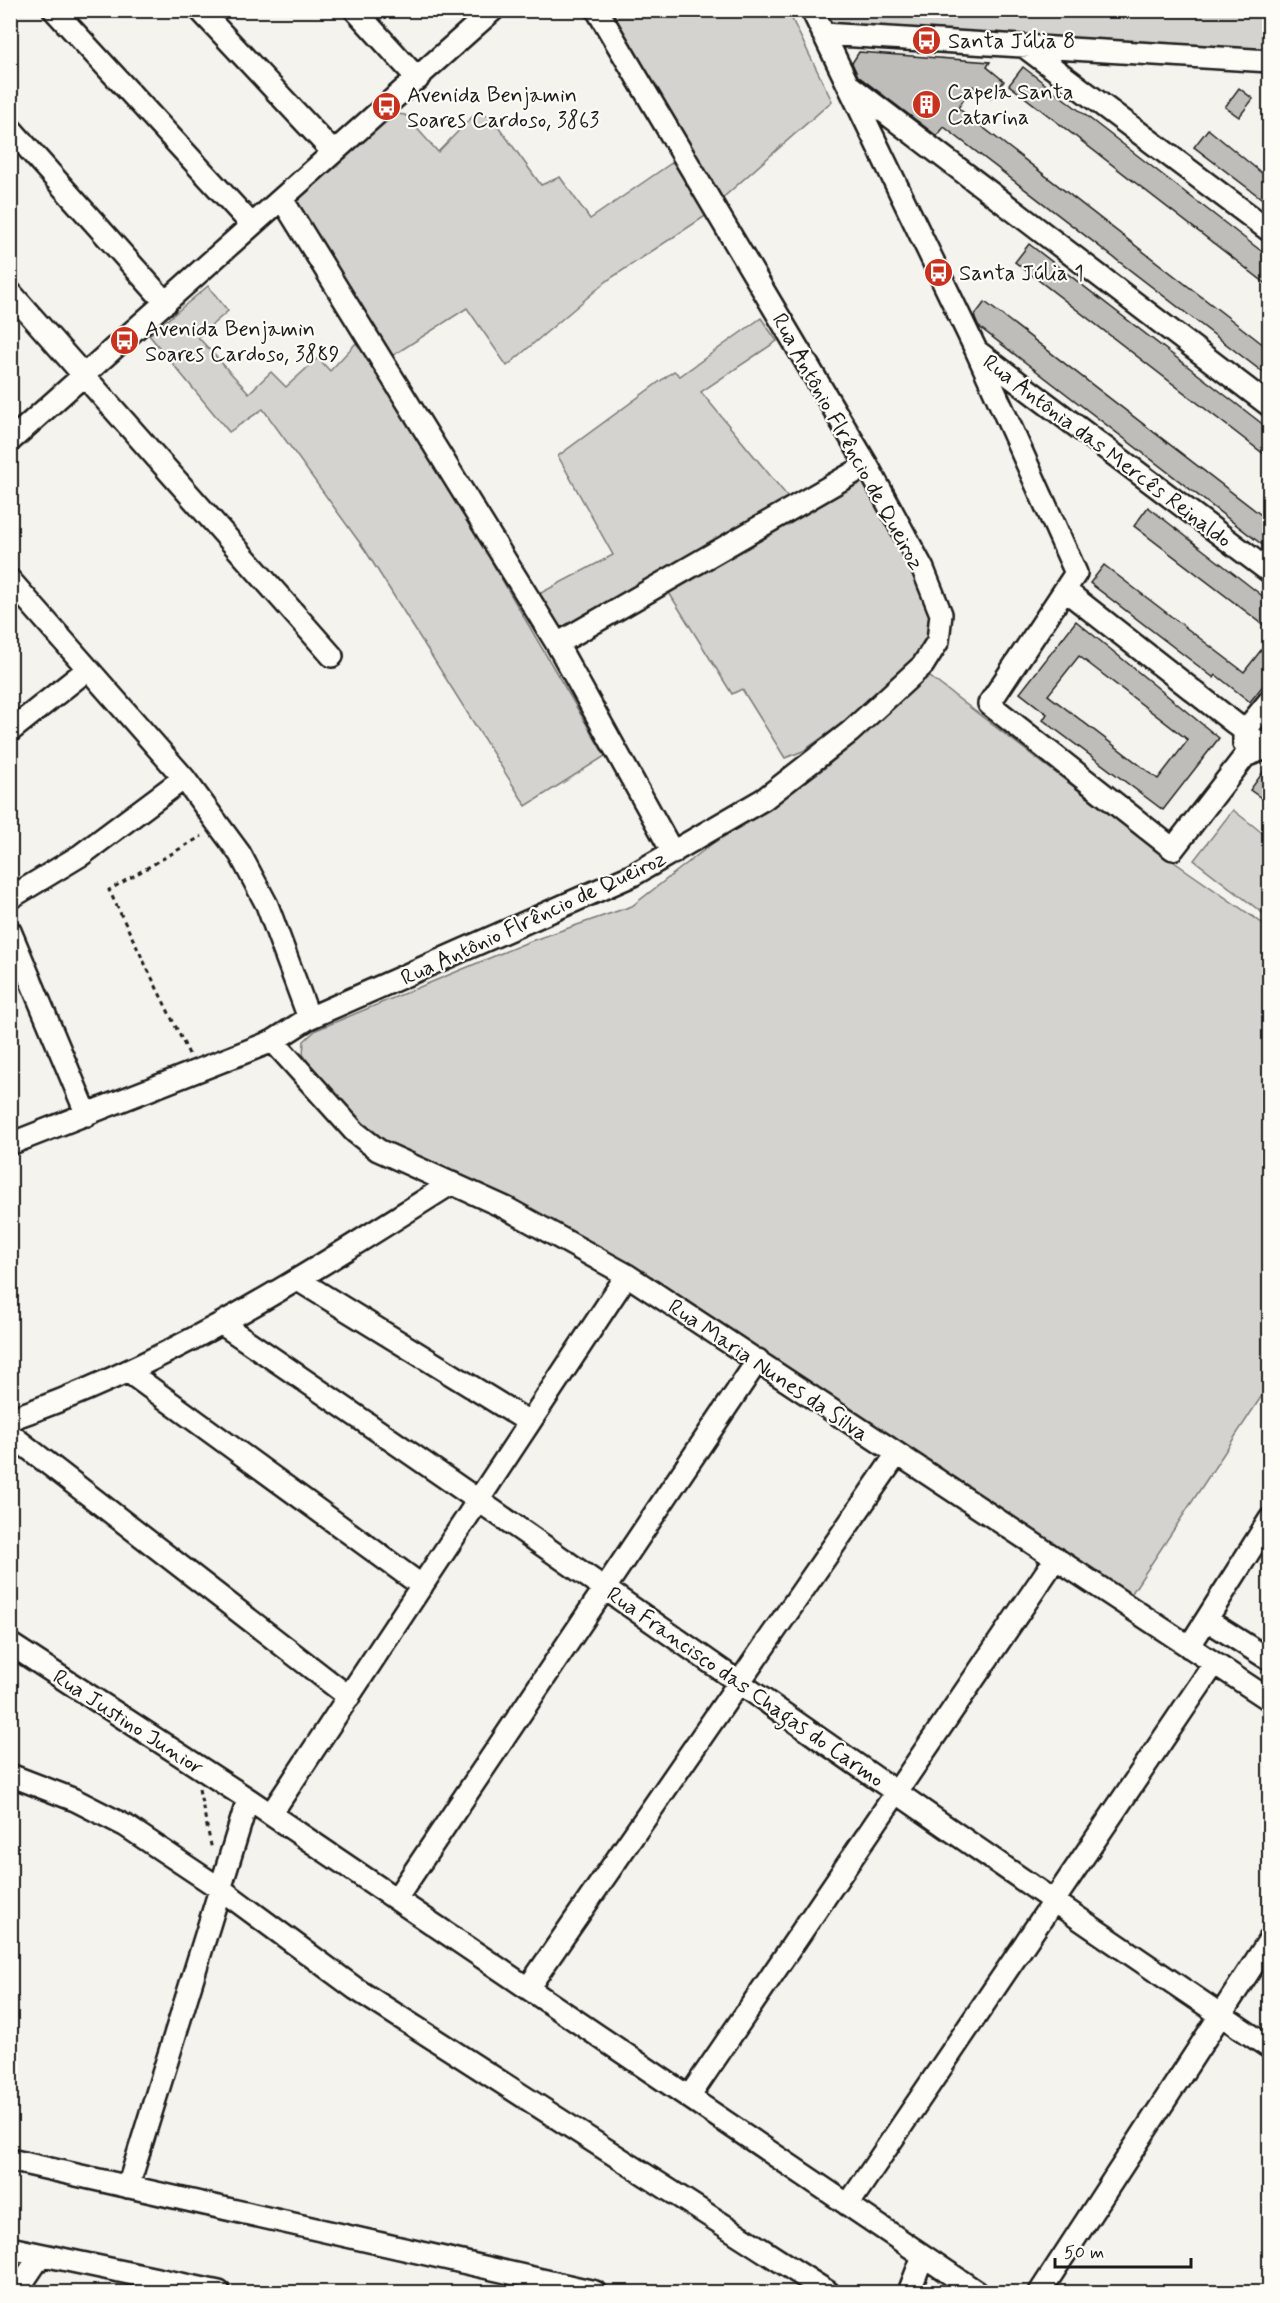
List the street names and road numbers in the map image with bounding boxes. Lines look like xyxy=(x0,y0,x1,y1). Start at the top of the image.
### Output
street label: Rua Antônio Flrêncio de Queiroz xyxy=(765,308,930,576)
street label: Rua Antônia das Mercês Reinaldo xyxy=(977,349,1237,555)
street label: Rua Antônio Flrêncio de Queiroz xyxy=(397,845,671,993)
street label: Rua Maria Nunes da Silva xyxy=(662,1293,873,1448)
street label: Rua Francisco das Chagas do Carmo xyxy=(599,1581,889,1797)
street label: Rua Justino Junior xyxy=(47,1663,209,1782)

